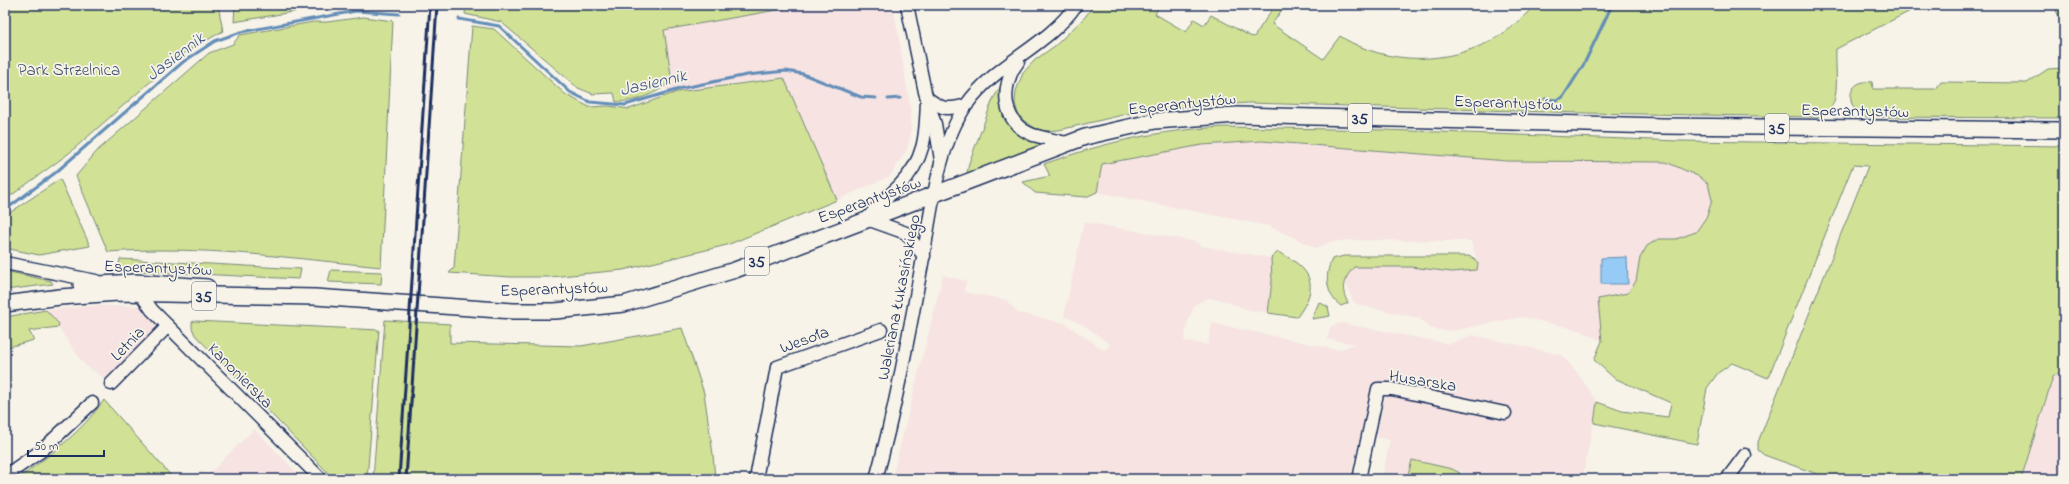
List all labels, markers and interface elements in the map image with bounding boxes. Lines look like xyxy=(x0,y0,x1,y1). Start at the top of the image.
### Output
water label: Jasiennik xyxy=(141,26,212,88)
park label: Park Strzelnica xyxy=(18,58,120,83)
water label: Jasiennik xyxy=(617,63,691,104)
street label: Esperantystów xyxy=(1127,86,1237,124)
street label: Esperantystów xyxy=(1453,89,1562,119)
street label: Esperantystów xyxy=(1801,98,1909,126)
road number: 35 xyxy=(1348,104,1372,132)
road number: 35 xyxy=(1765,114,1789,142)
street label: Esperantystów xyxy=(814,170,925,232)
street label: Waleriana Łukasińskiego xyxy=(871,212,930,383)
road number: 35 xyxy=(745,247,769,275)
street label: Esperantystów xyxy=(103,254,212,284)
street label: Esperantystów xyxy=(500,275,609,305)
road number: 35 xyxy=(192,282,216,310)
street label: Wesoła xyxy=(776,320,833,361)
street label: Letnia xyxy=(105,321,151,367)
street label: Kanonierska xyxy=(201,337,279,415)
street label: Husarska xyxy=(1387,364,1458,399)
scale bar xyxy=(28,432,104,458)
text: 50 m xyxy=(34,438,58,456)

